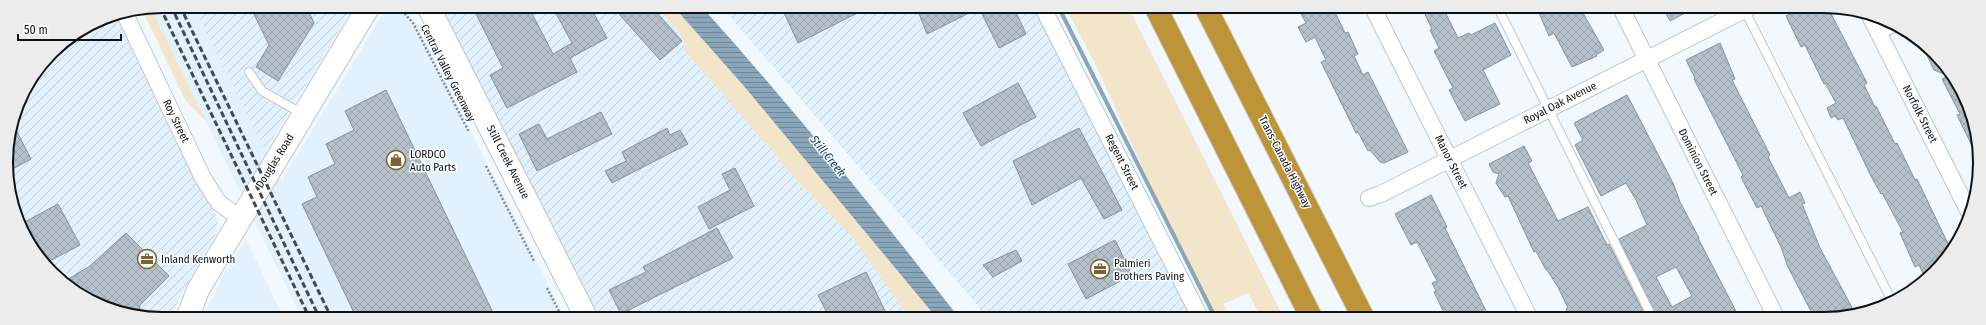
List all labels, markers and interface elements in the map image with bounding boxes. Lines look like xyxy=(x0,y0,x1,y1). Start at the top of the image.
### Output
scale bar xyxy=(18,16,121,42)
street label: Central Valley Greenway xyxy=(418,22,478,124)
text: 50 m xyxy=(24,23,48,37)
street label: Royal Oak Avenue xyxy=(1521,79,1599,127)
street label: Norfolk Street xyxy=(1900,83,1940,145)
street label: Roy Street xyxy=(160,97,192,145)
street label: Trans-Canada Highway xyxy=(1256,114,1314,210)
street label: Still Creek Avenue xyxy=(484,123,532,201)
street label: Dominion Street xyxy=(1676,126,1721,198)
street label: Douglas Road xyxy=(253,132,297,190)
water label: Still Creek xyxy=(807,132,849,179)
street label: Regent Street xyxy=(1102,132,1142,192)
street label: Manor Street xyxy=(1432,133,1470,191)
place label: LORDCO Auto Parts xyxy=(410,148,456,174)
shop icon: LORDCO Auto Parts xyxy=(385,149,407,171)
office icon: Inland Kenworth xyxy=(136,248,158,270)
place label: Inland Kenworth xyxy=(161,253,235,266)
place label: Palmieri Brothers Paving xyxy=(1114,257,1185,283)
office icon: Palmieri Brothers Paving xyxy=(1089,258,1111,280)

